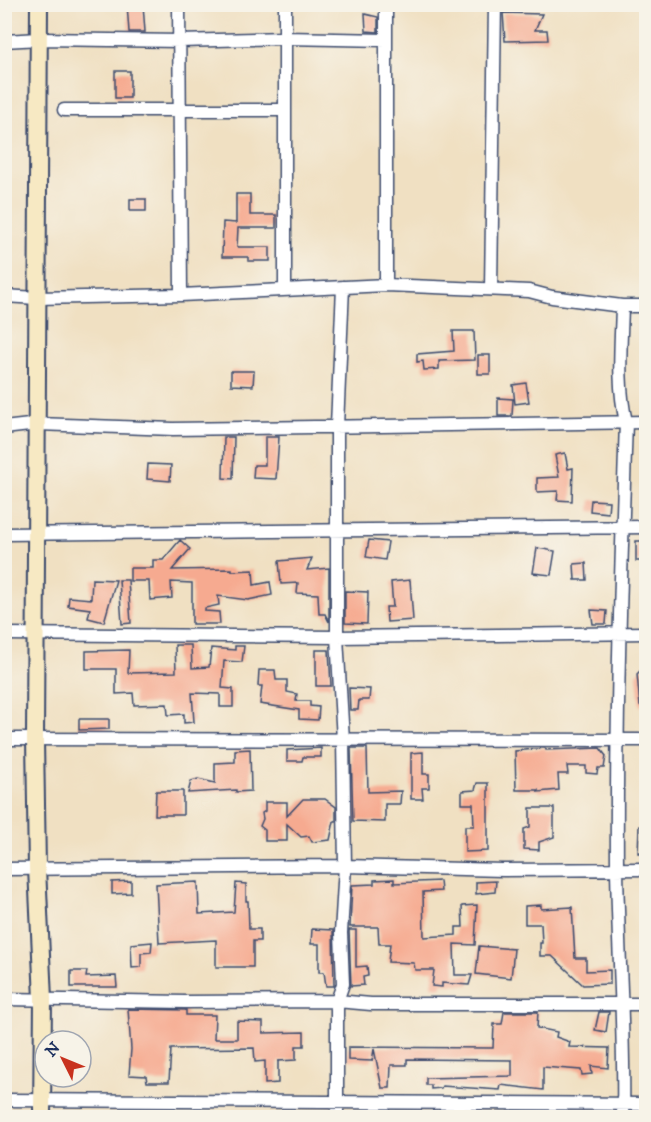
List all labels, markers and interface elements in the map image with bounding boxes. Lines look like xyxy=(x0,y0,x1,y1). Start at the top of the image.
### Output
north arrow xyxy=(33,1029,93,1089)
text: N xyxy=(41,1038,65,1061)

